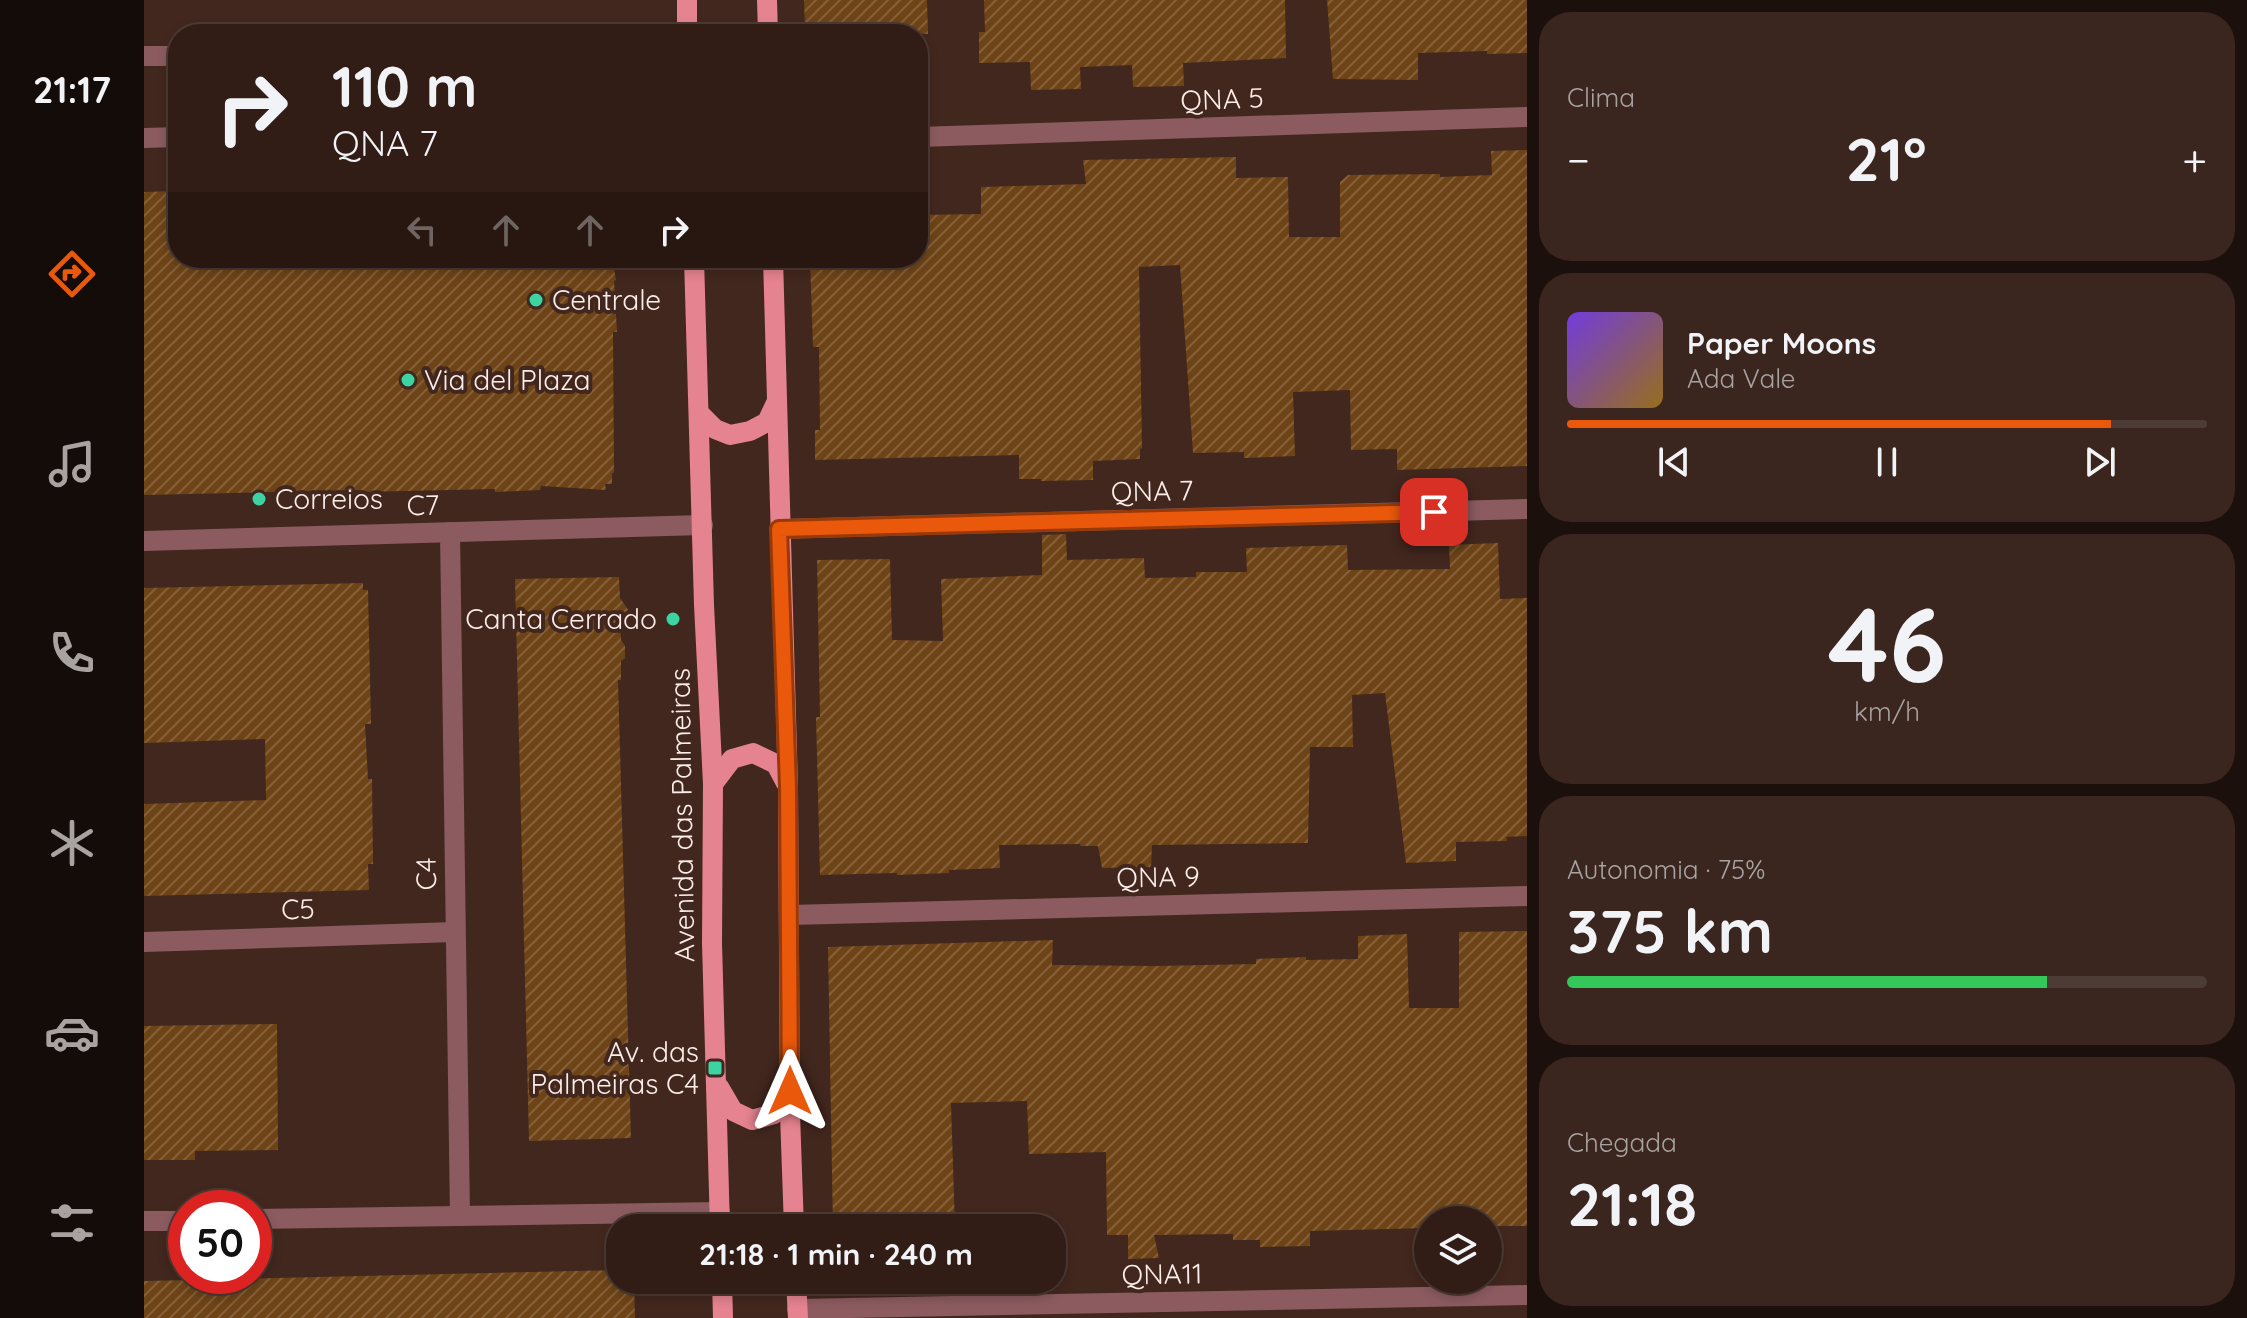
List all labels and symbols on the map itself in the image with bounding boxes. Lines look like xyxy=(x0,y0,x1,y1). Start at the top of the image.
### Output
street label: QNA 5 xyxy=(1180,80,1264,117)
place label: Centrale xyxy=(552,282,661,317)
marker: Centrale xyxy=(527,291,545,309)
place label: Via del Plaza xyxy=(424,362,591,397)
marker: Via del Plaza xyxy=(399,371,417,389)
street label: QNA 7 xyxy=(1111,472,1193,509)
pin xyxy=(1400,478,1468,546)
place label: Correios xyxy=(275,481,383,516)
street label: C7 xyxy=(406,486,440,523)
marker: Correios xyxy=(250,490,268,508)
place label: Canta Cerrado xyxy=(465,601,657,636)
marker: Canta Cerrado xyxy=(664,610,682,628)
street label: Avenida das Palmeiras xyxy=(661,668,702,962)
street label: C4 xyxy=(408,857,443,891)
street label: QNA 9 xyxy=(1116,858,1200,895)
street label: C5 xyxy=(281,890,315,927)
place label: Av. das Palmeiras C4 xyxy=(530,1034,699,1101)
position arrow xyxy=(748,1049,832,1133)
marker: Av. das Palmeiras C4 xyxy=(706,1059,724,1077)
speed limit sign: 50 xyxy=(168,1190,272,1294)
street label: QNA11 xyxy=(1121,1255,1203,1292)

